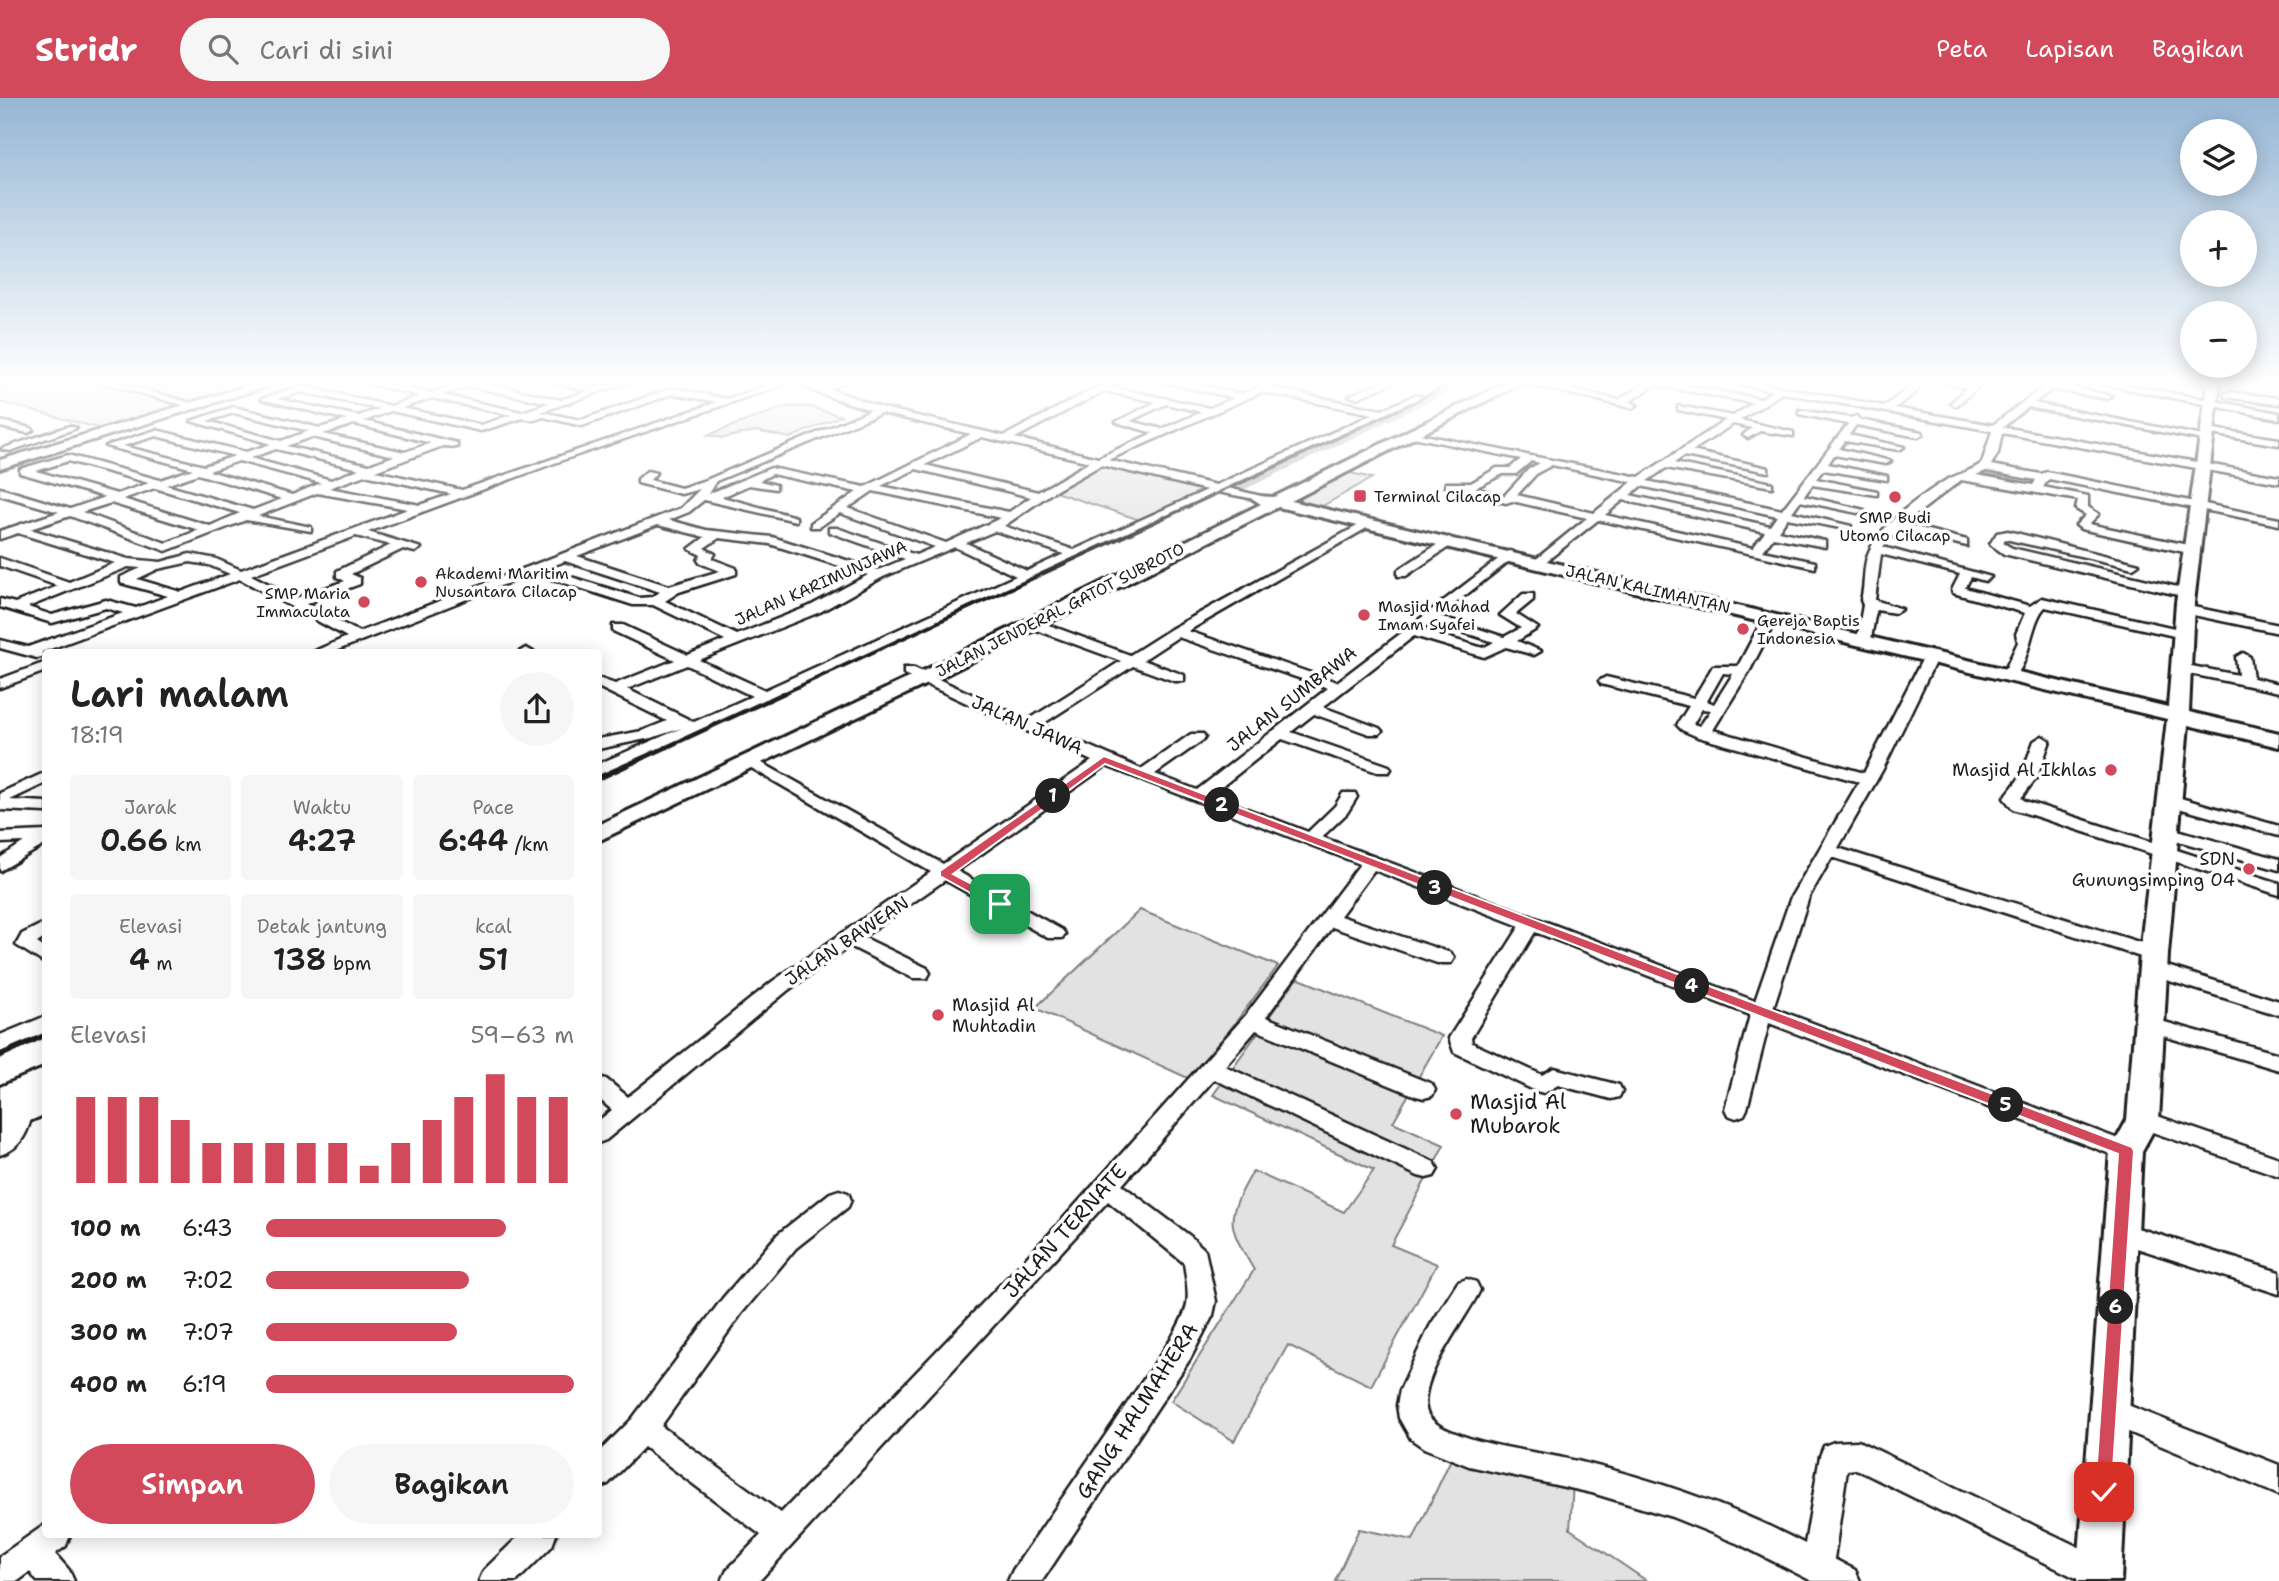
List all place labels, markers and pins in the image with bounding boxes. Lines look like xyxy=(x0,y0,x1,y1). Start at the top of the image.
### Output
place label: Terminal Cilacap xyxy=(1374,486,1501,507)
marker: Terminal Cilacap xyxy=(1352,488,1368,504)
marker: SMP Budi Utomo Cilacap xyxy=(1887,489,1903,505)
place label: SMP Budi Utomo Cilacap xyxy=(1839,507,1951,546)
place label: Akademi Maritim Nusantara Cilacap xyxy=(435,563,577,602)
marker: Akademi Maritim Nusantara Cilacap xyxy=(413,574,429,590)
place label: SMP Maria Immaculata xyxy=(256,583,350,622)
marker: SMP Maria Immaculata xyxy=(356,594,372,610)
place label: Masjid Mahad Imam Syafei xyxy=(1378,596,1490,635)
marker: Masjid Mahad Imam Syafei xyxy=(1356,607,1372,623)
place label: Gereja Baptis Indonesia xyxy=(1757,610,1860,649)
marker: Gereja Baptis Indonesia xyxy=(1735,621,1751,637)
place label: Masjid Al Ikhlas xyxy=(1952,758,2097,782)
marker: Masjid Al Ikhlas xyxy=(2103,762,2119,778)
pin: 1 xyxy=(1036,778,1070,814)
pin: 2 xyxy=(1204,788,1240,822)
place label: SDN Gunungsimping 04 xyxy=(2072,847,2235,892)
marker: SDN Gunungsimping 04 xyxy=(2241,861,2257,877)
pin: 3 xyxy=(1418,870,1452,906)
pin xyxy=(970,874,1030,934)
pin: 4 xyxy=(1674,968,1710,1004)
place label: Masjid Al Muhtadin xyxy=(952,993,1036,1038)
marker: Masjid Al Muhtadin xyxy=(930,1007,946,1023)
place label: Masjid Al Mubarok xyxy=(1470,1088,1567,1140)
pin: 5 xyxy=(1988,1088,2024,1122)
marker: Masjid Al Mubarok xyxy=(1448,1106,1464,1122)
pin: 6 xyxy=(2098,1290,2134,1324)
pin xyxy=(2074,1462,2134,1522)

